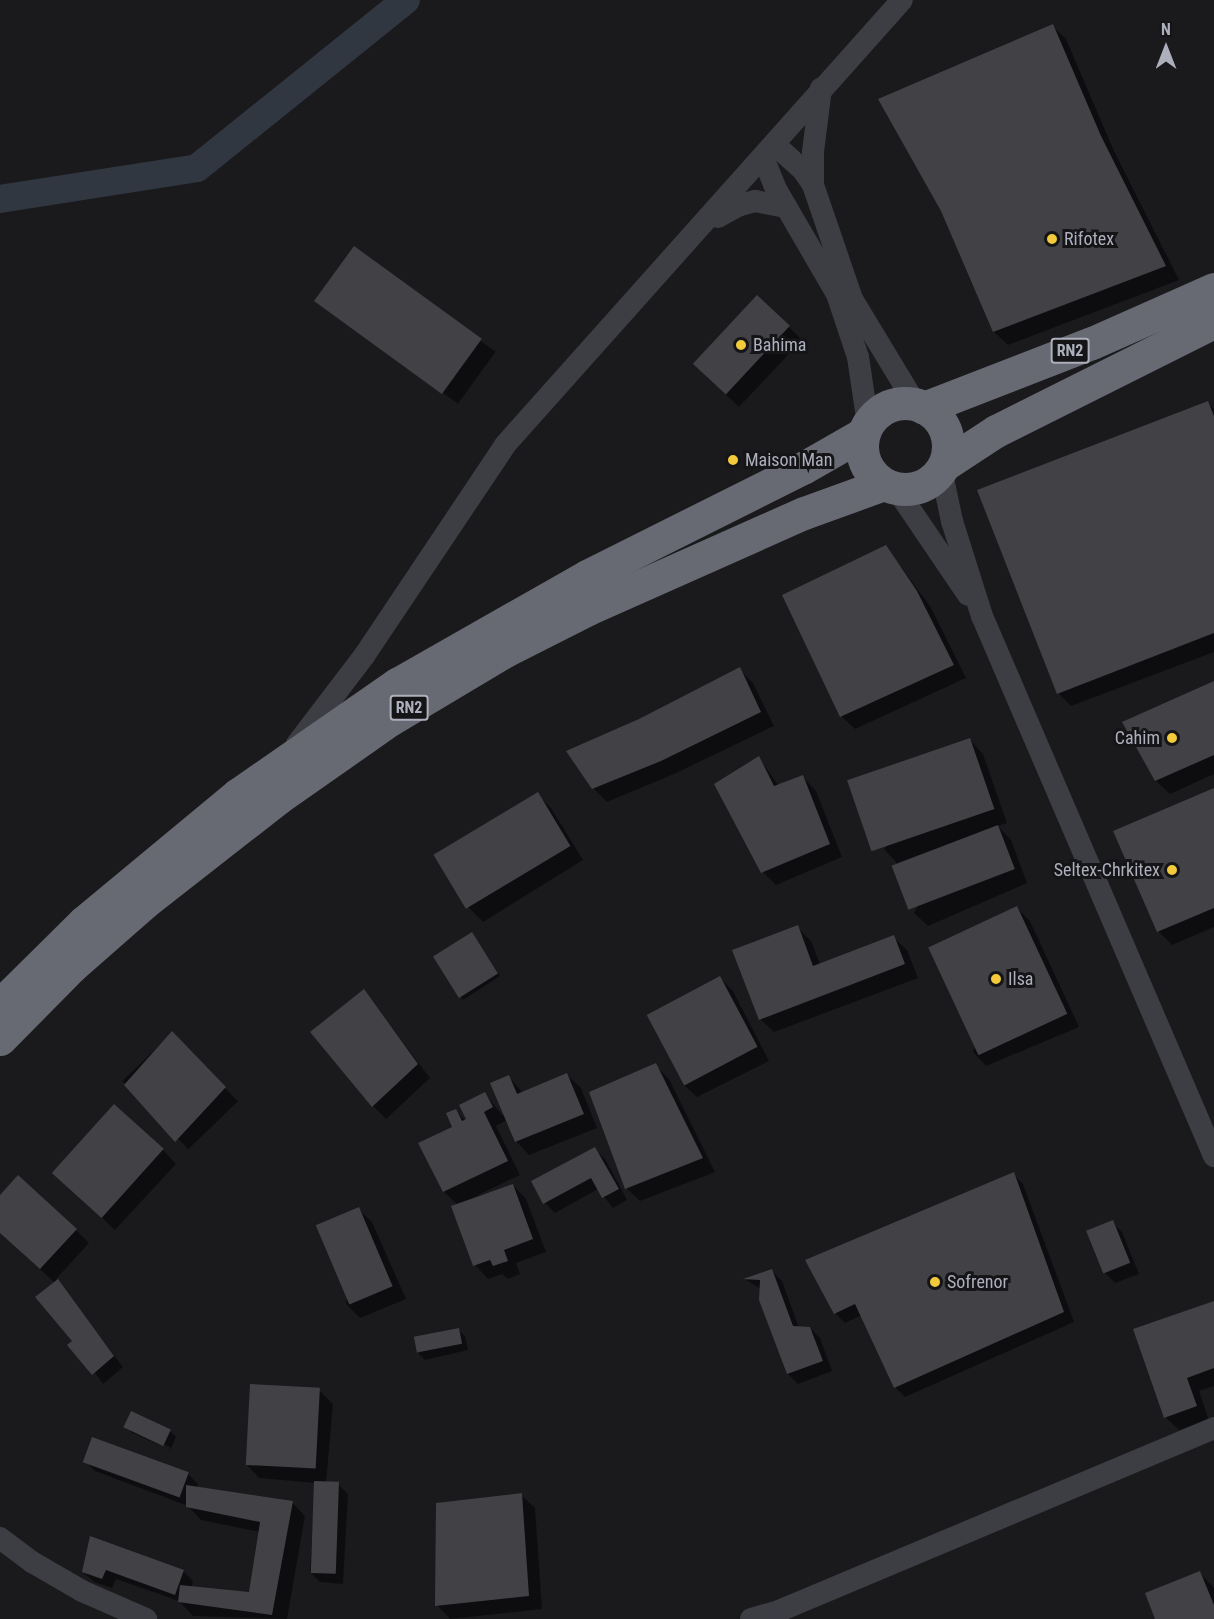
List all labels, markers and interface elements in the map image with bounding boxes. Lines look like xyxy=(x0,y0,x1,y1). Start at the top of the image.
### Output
north arrow xyxy=(1136,18,1196,78)
text: N xyxy=(1161,20,1171,39)
place label: Rifotex xyxy=(1064,228,1114,250)
marker: Rifotex xyxy=(1045,232,1059,246)
place label: Bahima xyxy=(753,334,806,356)
marker: Bahima xyxy=(734,338,748,352)
road number: RN2 xyxy=(1050,338,1090,364)
place label: Maison Man xyxy=(745,449,832,471)
marker: Maison Man xyxy=(726,453,740,467)
road number: RN2 xyxy=(390,695,428,721)
place label: Cahim xyxy=(1115,727,1160,749)
marker: Cahim xyxy=(1165,731,1179,745)
place label: Seltex-Chrkitex xyxy=(1054,859,1160,881)
marker: Seltex-Chrkitex xyxy=(1165,863,1179,877)
place label: Ilsa xyxy=(1008,968,1033,990)
marker: Ilsa xyxy=(989,972,1003,986)
place label: Sofrenor xyxy=(947,1271,1008,1293)
marker: Sofrenor xyxy=(928,1275,942,1289)

